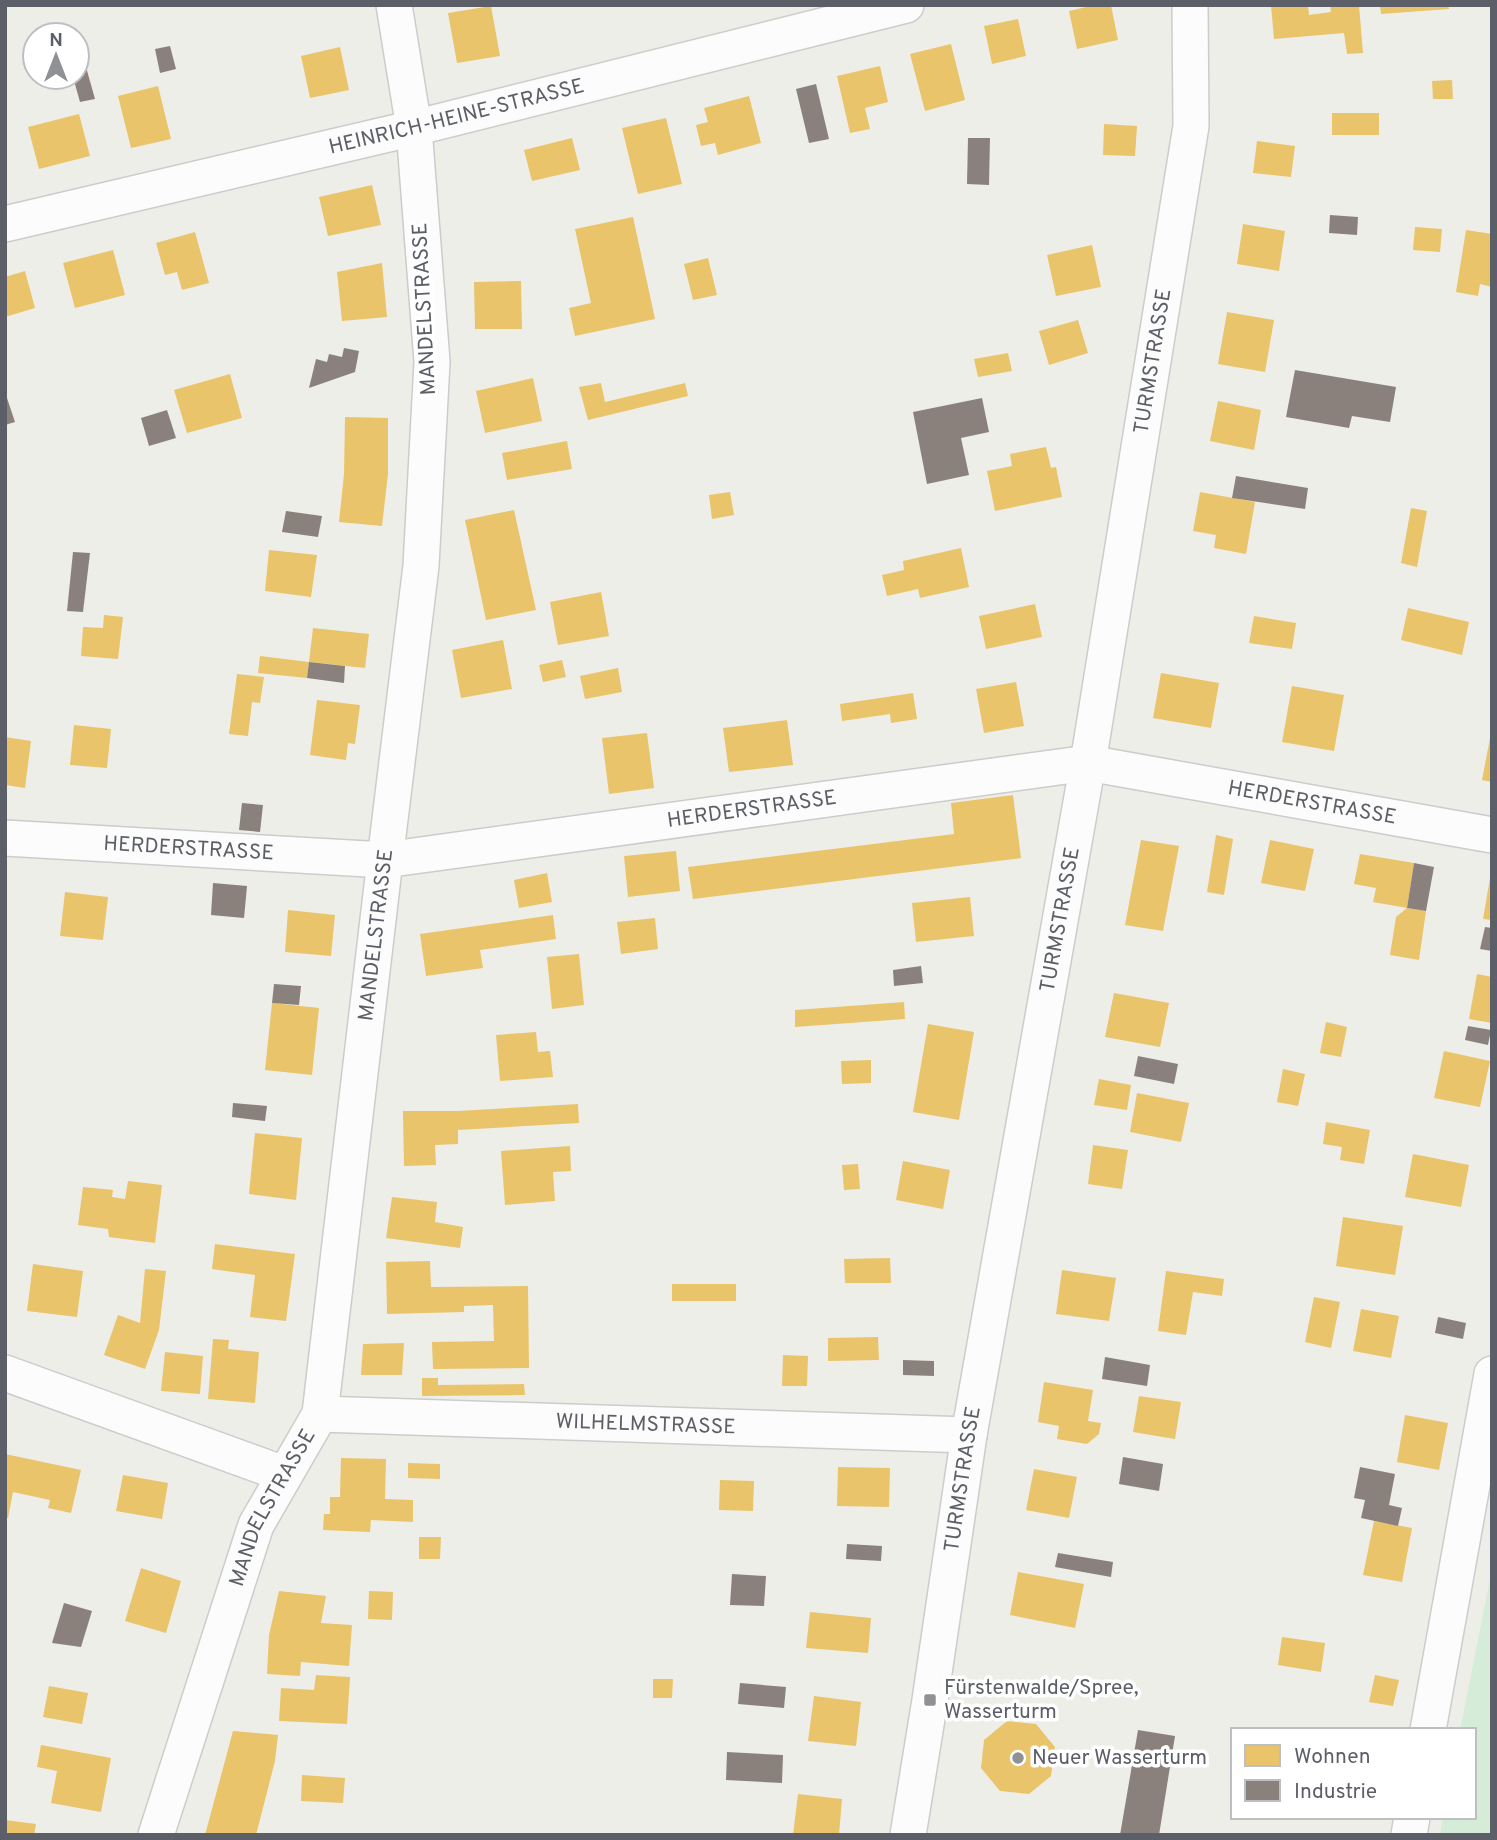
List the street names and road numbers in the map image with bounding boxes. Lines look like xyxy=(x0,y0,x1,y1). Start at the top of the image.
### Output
street label: HEINRICH-HEINE-STRASSE xyxy=(326,72,587,161)
street label: MANDELSTRASSE xyxy=(407,222,443,396)
street label: TURMSTRASSE xyxy=(1128,287,1178,436)
street label: HERDERSTRASSE xyxy=(1226,775,1399,831)
street label: HERDERSTRASSE xyxy=(665,784,838,834)
street label: HERDERSTRASSE xyxy=(103,830,275,867)
street label: TURMSTRASSE xyxy=(1034,845,1086,994)
street label: MANDELSTRASSE xyxy=(353,848,400,1023)
street label: TURMSTRASSE xyxy=(938,1404,987,1554)
street label: WILHELMSTRASSE xyxy=(555,1408,736,1441)
street label: MANDELSTRASSE xyxy=(223,1424,322,1590)

